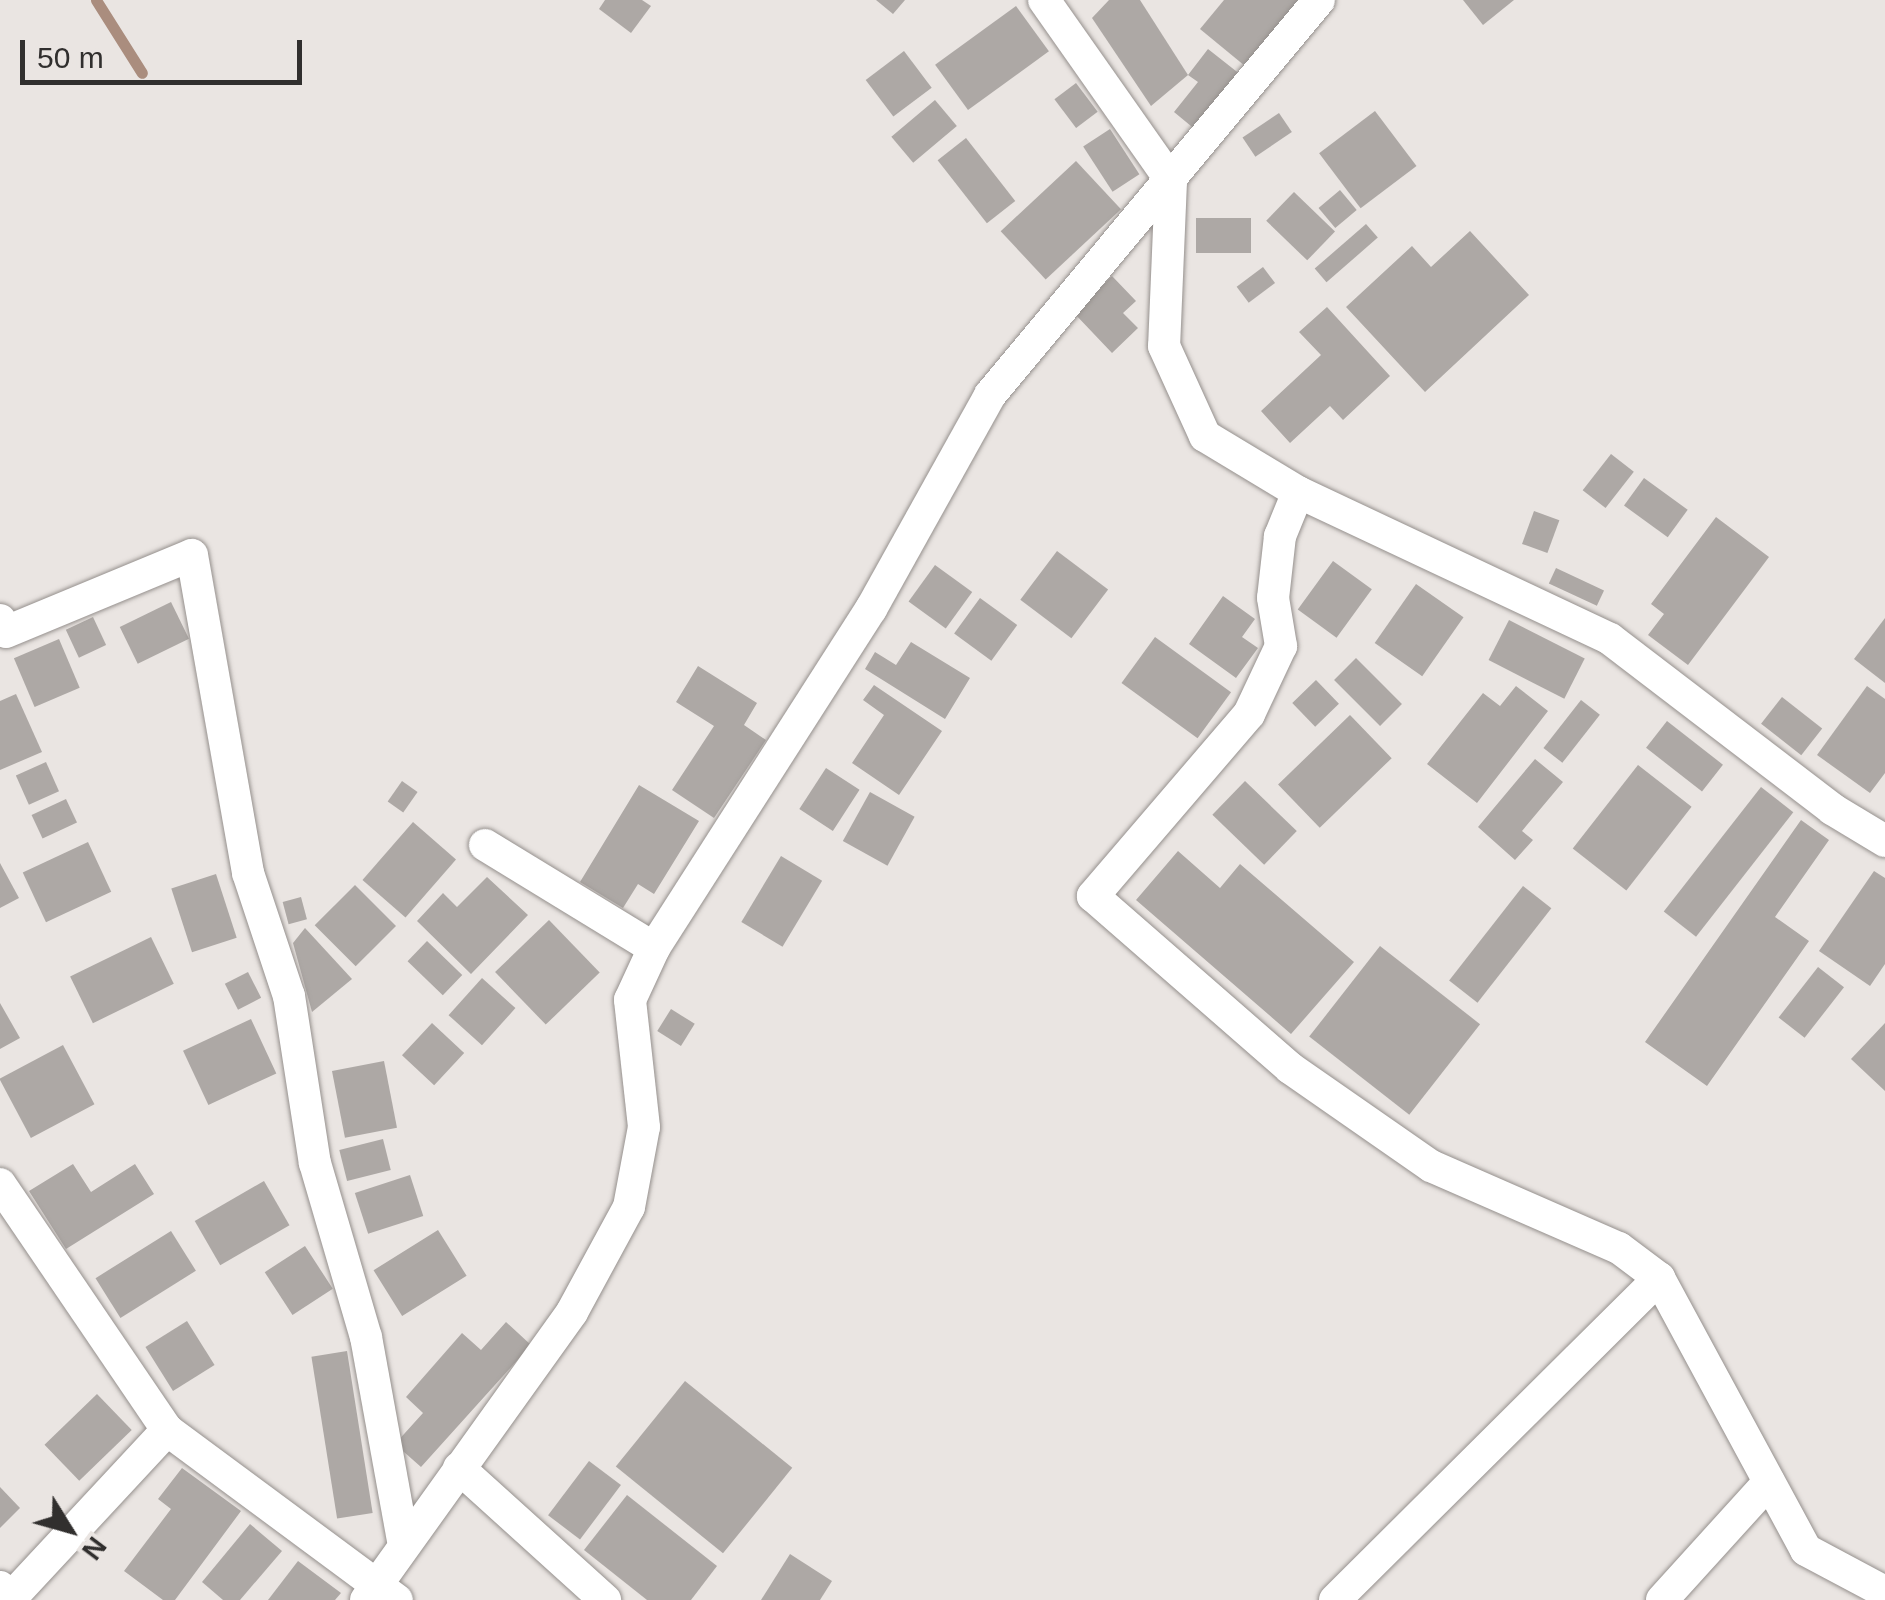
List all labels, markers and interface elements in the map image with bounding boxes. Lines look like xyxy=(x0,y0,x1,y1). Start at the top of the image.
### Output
scale bar xyxy=(25,20,308,82)
text: 50 m xyxy=(37,41,104,74)
north arrow xyxy=(20,1480,120,1580)
text: N xyxy=(76,1531,113,1566)

